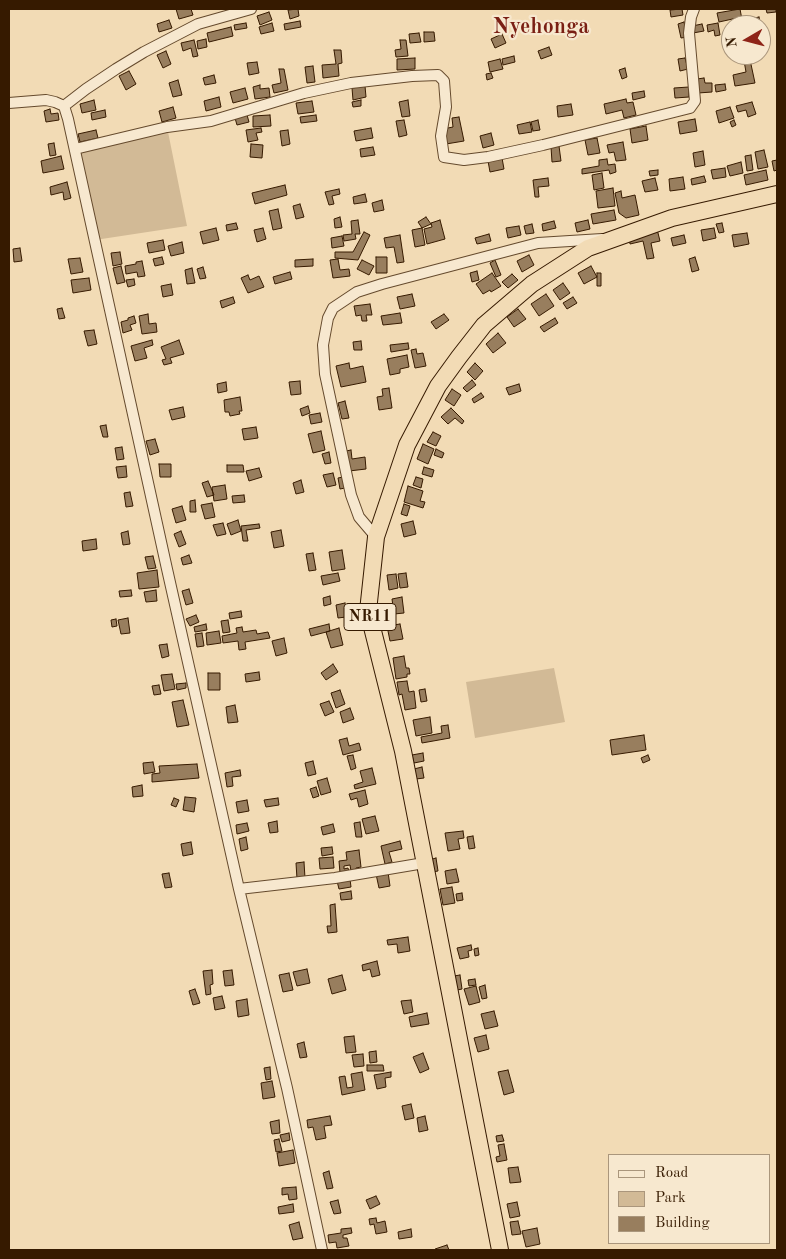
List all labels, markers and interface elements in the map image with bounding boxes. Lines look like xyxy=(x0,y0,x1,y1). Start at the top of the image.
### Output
district label: Nyehonga xyxy=(493,14,589,40)
north arrow xyxy=(721,15,771,65)
text: N xyxy=(724,36,740,48)
road number: NR11 xyxy=(344,604,396,630)
legend xyxy=(608,1154,771,1244)
text: Road xyxy=(655,1166,688,1181)
text: Park xyxy=(655,1191,686,1206)
text: Building xyxy=(655,1216,710,1231)

